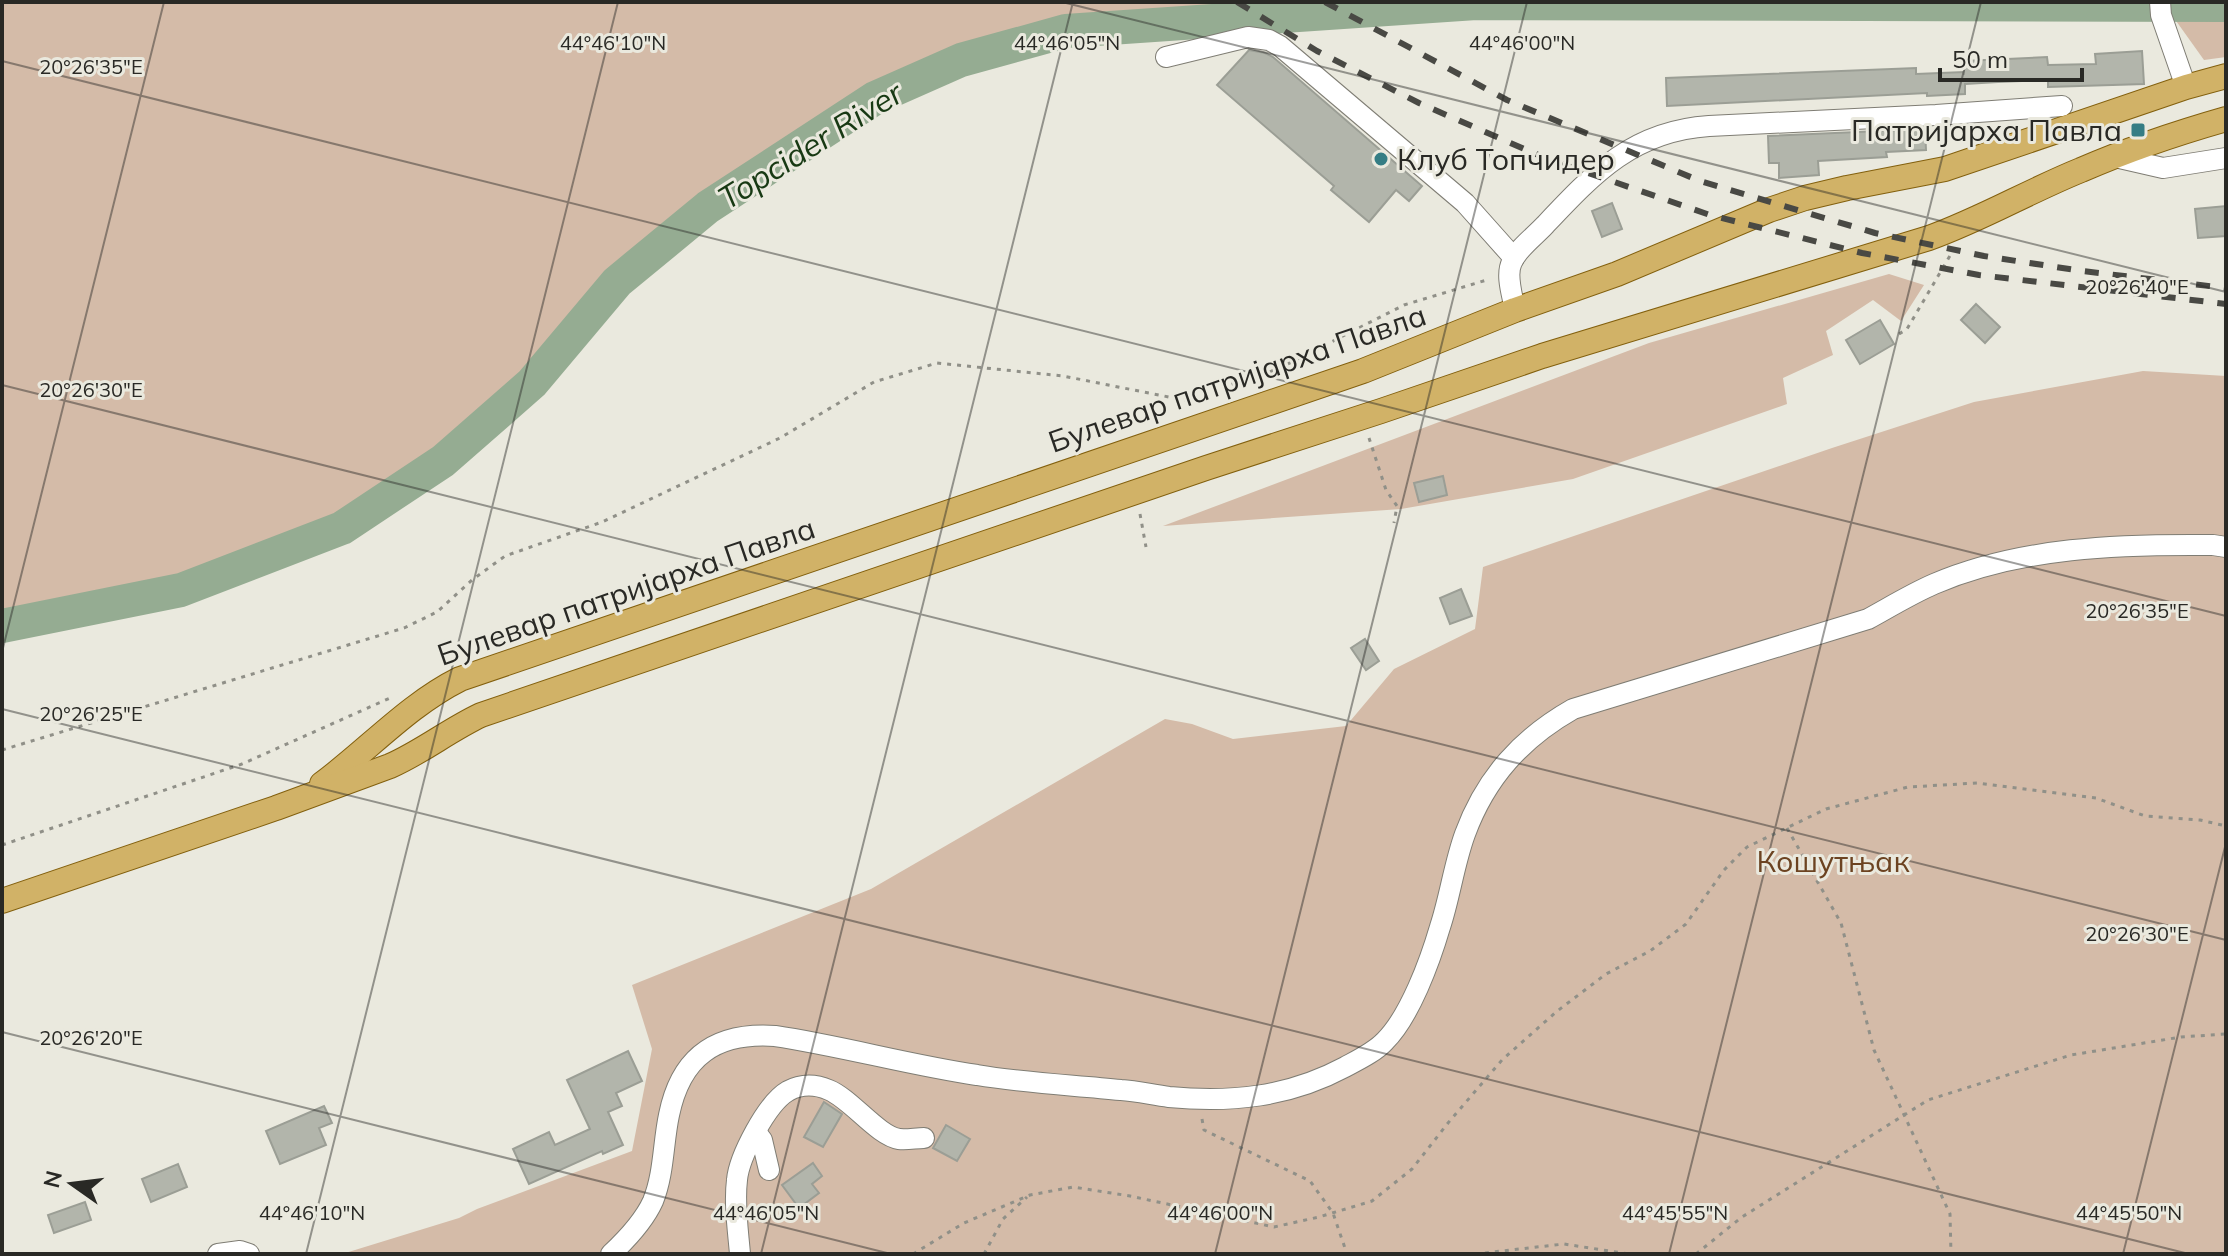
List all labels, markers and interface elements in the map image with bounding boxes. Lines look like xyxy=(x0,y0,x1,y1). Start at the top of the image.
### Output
text: 44°46'10"N xyxy=(560,30,666,55)
text: 44°46'05"N xyxy=(1014,30,1120,55)
text: 44°46'00"N xyxy=(1469,30,1575,55)
scale bar xyxy=(1940,32,2082,82)
text: 50 m xyxy=(1952,44,2008,74)
text: 20°26'35"E xyxy=(39,54,143,79)
water label: Topcider River xyxy=(710,72,911,218)
place label: Патријарха Павла xyxy=(1851,111,2122,149)
marker: Патријарха Павла xyxy=(2129,121,2147,139)
place label: Клуб Топчидер xyxy=(1397,140,1615,178)
marker: Клуб Топчидер xyxy=(1372,150,1390,168)
text: 20°26'40"E xyxy=(2085,274,2189,299)
street label: Булевар патријарха Павла xyxy=(1043,295,1431,461)
text: 20°26'30"E xyxy=(39,377,143,402)
street label: Булевар патријарха Павла xyxy=(432,508,820,674)
text: 20°26'35"E xyxy=(2085,598,2189,623)
text: 20°26'25"E xyxy=(39,701,143,726)
park label: Кошутњак xyxy=(1756,842,1910,880)
text: 20°26'30"E xyxy=(2085,921,2189,946)
text: 20°26'20"E xyxy=(39,1025,143,1050)
north arrow xyxy=(32,1144,112,1224)
text: N xyxy=(37,1168,68,1191)
text: 44°46'10"N xyxy=(259,1200,365,1225)
text: 44°46'05"N xyxy=(713,1200,819,1225)
text: 44°46'00"N xyxy=(1167,1200,1273,1225)
text: 44°45'55"N xyxy=(1622,1200,1728,1225)
text: 44°45'50"N xyxy=(2076,1200,2182,1225)

